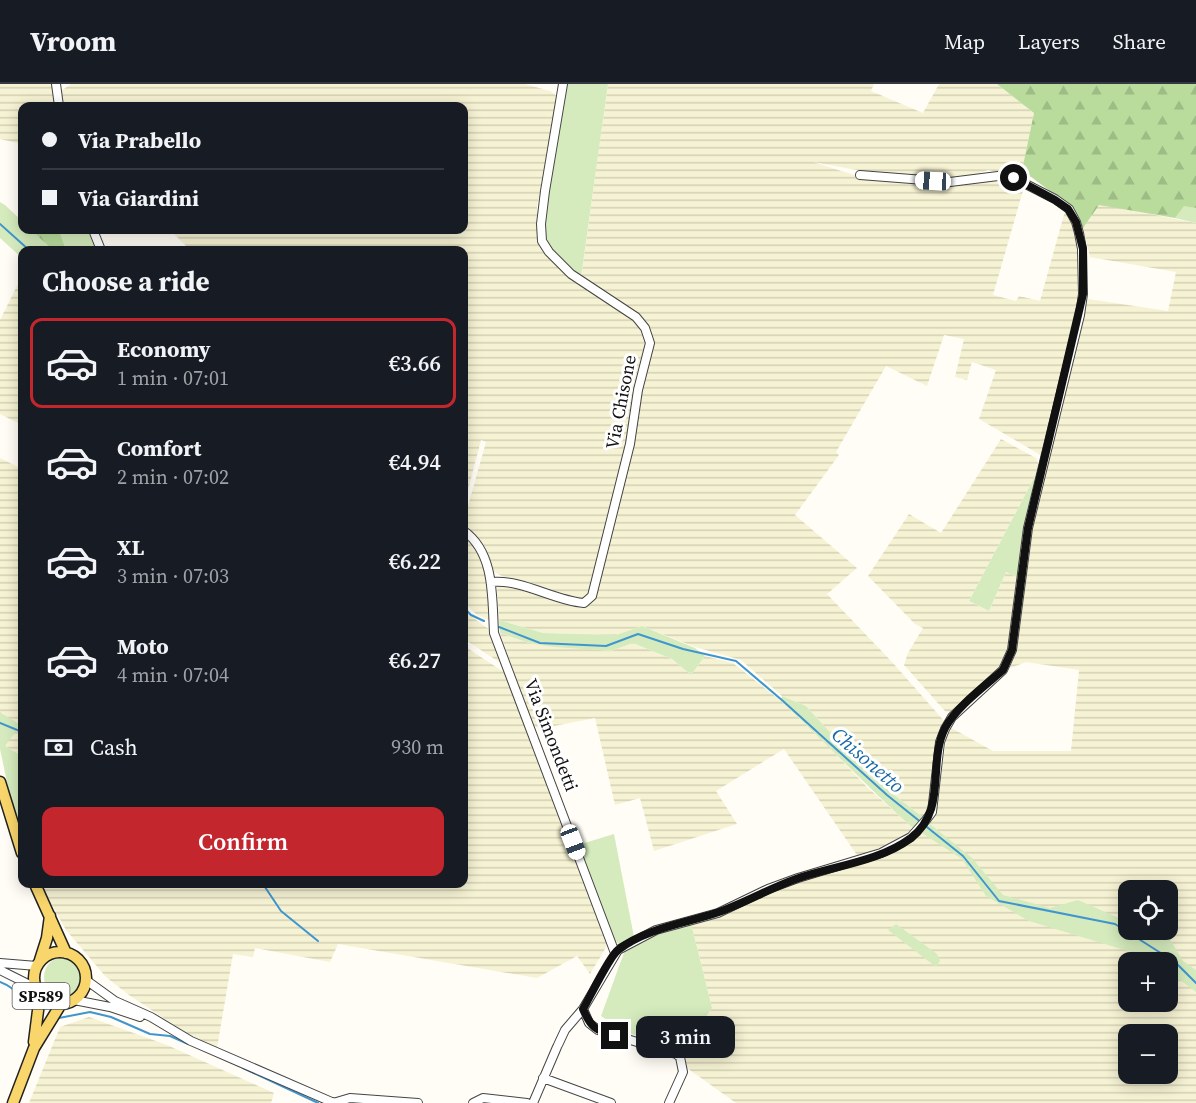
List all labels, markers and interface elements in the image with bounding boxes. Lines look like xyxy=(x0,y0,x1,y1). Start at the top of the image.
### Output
text: Vroom xyxy=(30,22,116,60)
text: Map xyxy=(944,27,985,56)
text: Layers xyxy=(1018,27,1080,56)
text: Share xyxy=(1113,27,1166,56)
text: Via Prabello xyxy=(78,125,201,155)
route start xyxy=(1000,164,1027,191)
car xyxy=(915,171,951,191)
text: Via Giardini xyxy=(78,183,199,213)
text: Choose a ride xyxy=(42,263,210,300)
text: Economy xyxy=(117,334,211,364)
icon: car xyxy=(45,336,99,390)
text: €3.66 xyxy=(389,348,441,378)
street label: Via Chisone xyxy=(599,353,642,451)
text: 1 min · 07:01 xyxy=(117,364,229,392)
text: Comfort xyxy=(117,433,201,463)
icon: car xyxy=(45,435,99,489)
text: €4.94 xyxy=(389,447,441,477)
text: 2 min · 07:02 xyxy=(117,463,229,491)
text: XL xyxy=(117,532,144,562)
icon: car xyxy=(45,534,99,588)
text: €6.22 xyxy=(389,546,441,576)
text: 3 min · 07:03 xyxy=(117,562,229,590)
text: Moto xyxy=(117,631,169,661)
icon: car xyxy=(45,633,99,687)
text: €6.27 xyxy=(389,645,441,675)
text: 4 min · 07:04 xyxy=(117,661,229,689)
street label: Via Simondetti xyxy=(519,675,584,795)
water label: Chisonetto xyxy=(826,721,911,800)
icon: cash xyxy=(42,731,75,764)
text: Cash xyxy=(90,732,138,762)
text: 930 m xyxy=(391,733,444,761)
button: Confirm xyxy=(42,807,444,876)
car xyxy=(558,822,588,862)
map controls xyxy=(1118,880,1178,1084)
button: locate xyxy=(1118,880,1178,940)
button: + xyxy=(1118,952,1178,1012)
road number: SP589 xyxy=(12,983,70,1009)
callout: 3 min xyxy=(636,1015,735,1057)
route end xyxy=(601,1022,628,1049)
text: 3 min xyxy=(660,1023,711,1051)
button: − xyxy=(1118,1024,1178,1084)

